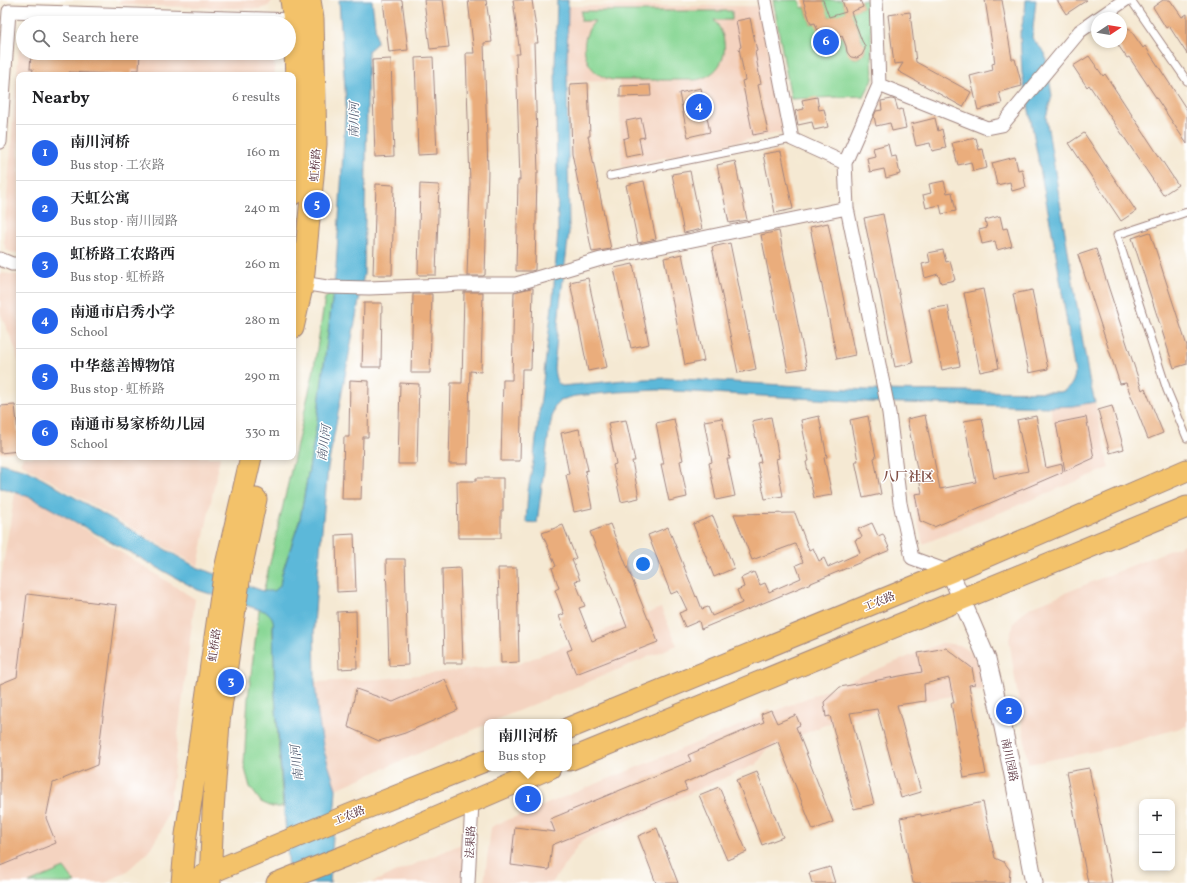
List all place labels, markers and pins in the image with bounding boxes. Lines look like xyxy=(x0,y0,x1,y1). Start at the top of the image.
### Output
pin: 6 xyxy=(813,27,839,57)
pin: 4 xyxy=(686,92,712,122)
pin: 5 xyxy=(304,190,330,220)
pin: 3 xyxy=(218,667,244,697)
pin: 2 xyxy=(996,696,1022,726)
pin: 1 xyxy=(515,784,541,814)

